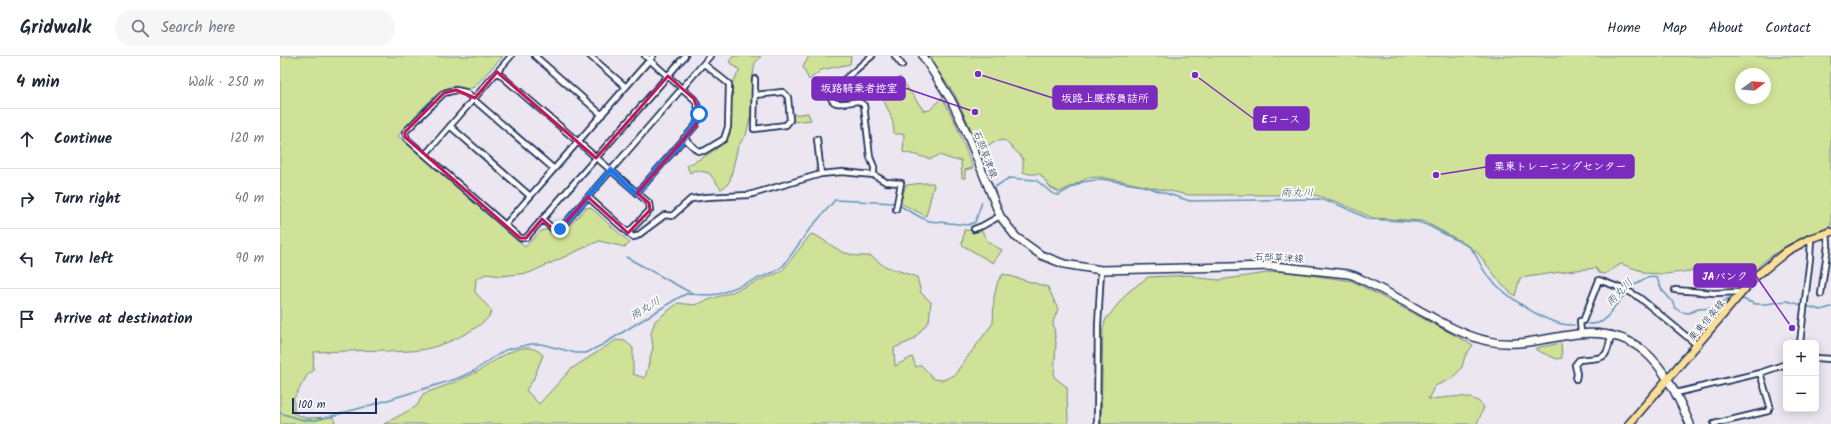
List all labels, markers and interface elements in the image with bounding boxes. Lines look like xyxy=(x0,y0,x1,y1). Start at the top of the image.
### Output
search box xyxy=(115,10,395,46)
text: Gridwalk xyxy=(20,13,91,43)
text: Search here xyxy=(161,16,235,40)
icon: search xyxy=(129,17,151,39)
text: Home xyxy=(1607,17,1641,39)
text: Map xyxy=(1663,17,1687,39)
text: About xyxy=(1709,17,1743,39)
text: Contact xyxy=(1765,17,1811,39)
north arrow xyxy=(1735,68,1771,104)
text: 4 min xyxy=(16,69,60,96)
text: Walk · 250 m xyxy=(188,72,264,93)
callout: 坂路騎乗者控室 xyxy=(812,77,905,100)
text: 坂路騎乗者控室 xyxy=(821,80,898,98)
callout: 坂路上厩務員詰所 xyxy=(1053,86,1157,109)
text: 坂路上厩務員詰所 xyxy=(1061,90,1149,108)
route start xyxy=(690,105,708,123)
callout: Eコース xyxy=(1254,107,1309,130)
text: Eコース xyxy=(1262,111,1300,129)
text: Continue xyxy=(54,127,112,151)
icon: ahead xyxy=(16,128,38,150)
text: 120 m xyxy=(230,128,264,149)
street label: 石部草津線 xyxy=(969,128,1001,181)
callout: 栗東トレーニングセンター xyxy=(1486,155,1634,178)
text: 栗東トレーニングセンター xyxy=(1494,158,1626,176)
water label: 雨丸川 xyxy=(1281,184,1314,202)
text: Turn right xyxy=(54,187,121,211)
icon: right xyxy=(16,188,38,210)
text: 40 m xyxy=(235,188,264,209)
route end xyxy=(551,220,569,238)
text: Turn left xyxy=(54,247,114,271)
icon: left xyxy=(16,248,38,270)
text: 90 m xyxy=(236,248,264,269)
street label: 石部草津線 xyxy=(1254,249,1304,267)
callout: JAバンク xyxy=(1694,264,1756,287)
text: JAバンク xyxy=(1702,268,1748,286)
water label: 雨丸川 xyxy=(1602,275,1638,311)
water label: 雨丸川 xyxy=(627,293,664,325)
street label: 栗東信楽線 xyxy=(1685,296,1729,345)
text: Arrive at destination xyxy=(54,307,193,331)
icon: arrive xyxy=(16,308,38,330)
map controls xyxy=(1783,340,1819,412)
button: + xyxy=(1783,340,1819,376)
button: − xyxy=(1783,376,1819,412)
scale bar xyxy=(292,396,377,415)
text: 100 m xyxy=(298,396,326,414)

